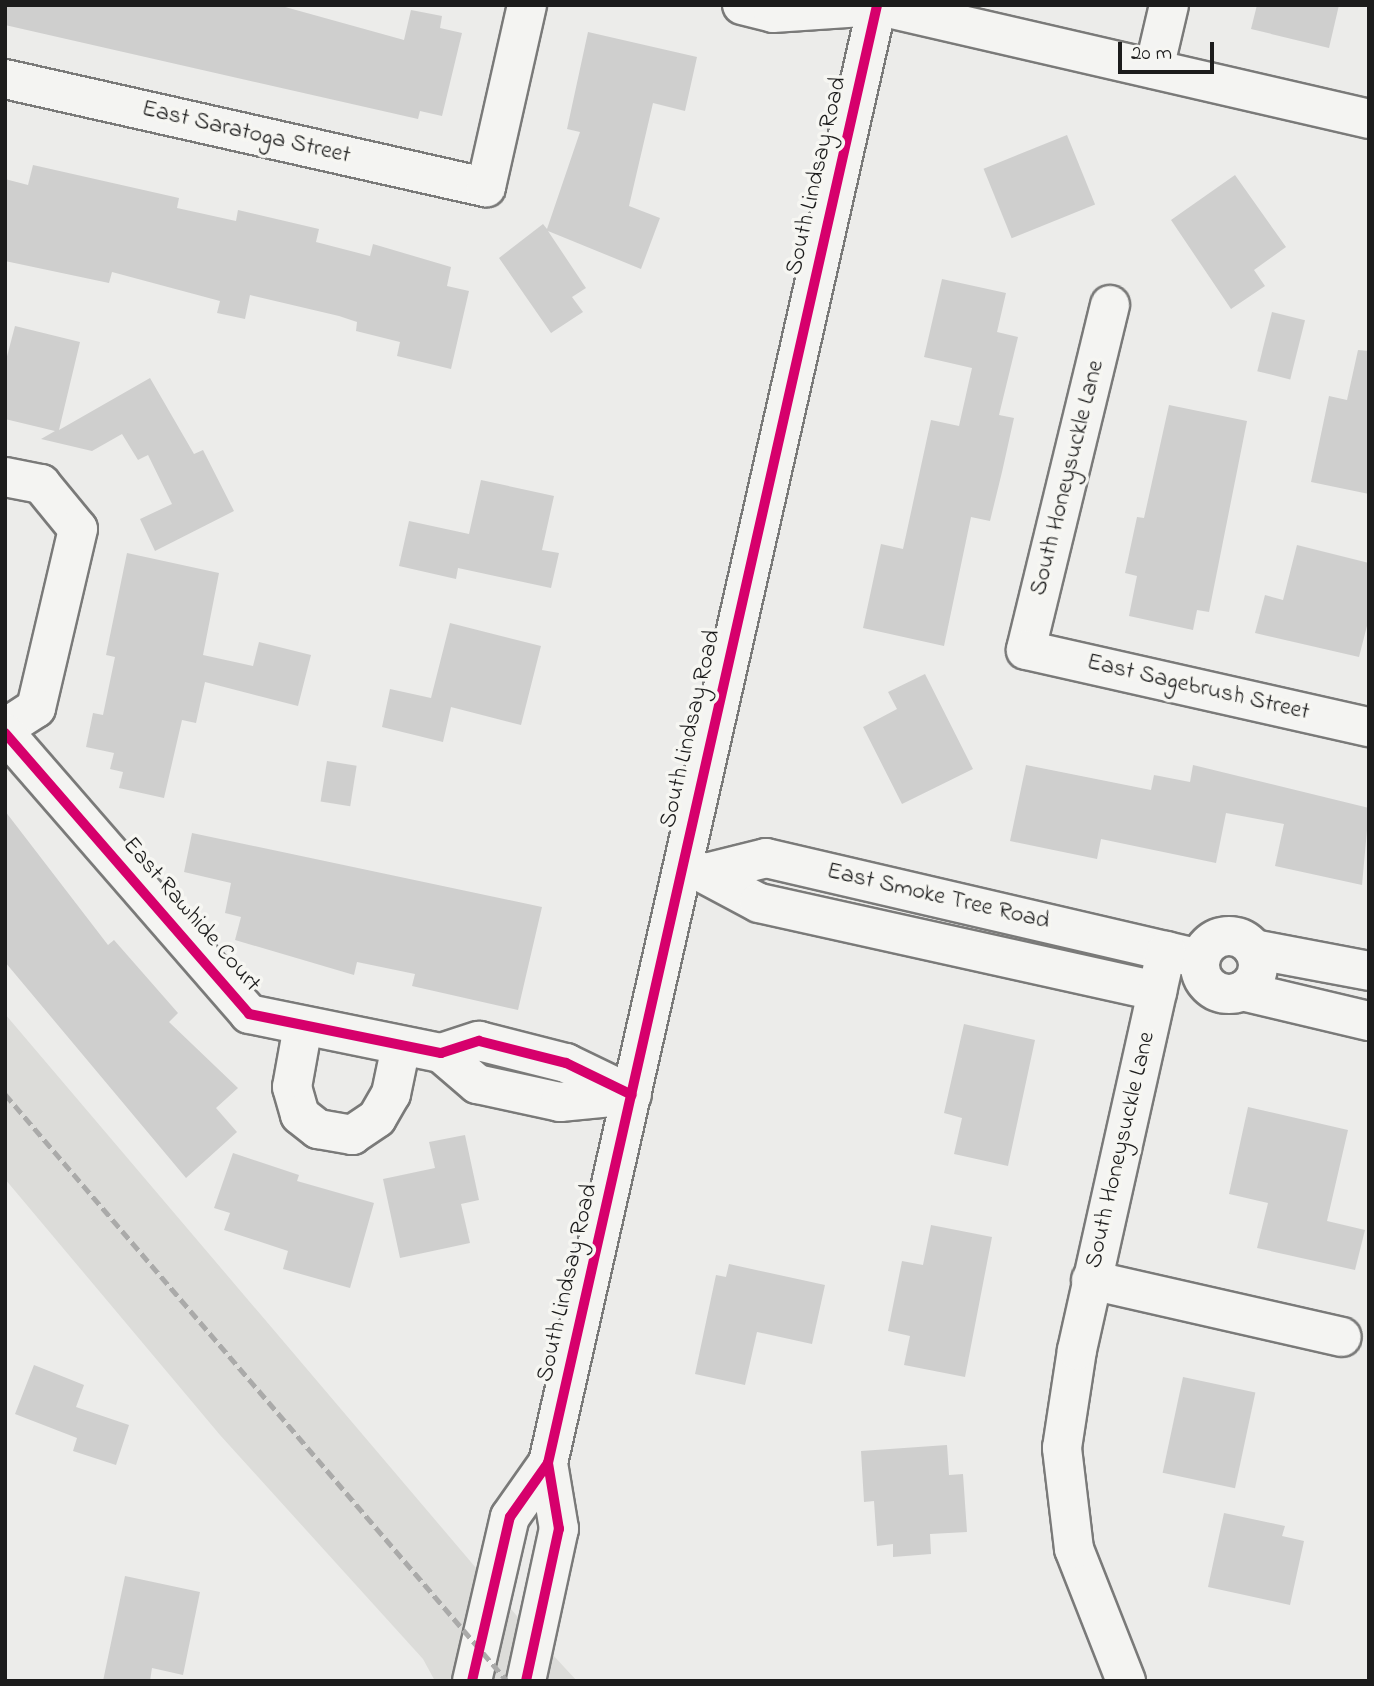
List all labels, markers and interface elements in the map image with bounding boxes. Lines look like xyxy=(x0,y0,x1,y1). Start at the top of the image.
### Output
scale bar xyxy=(1122,28,1218,72)
text: 20 m xyxy=(1131,39,1172,69)
street label: South Lindsay Road xyxy=(780,74,854,278)
street label: East Saratoga Street xyxy=(139,95,353,171)
street label: South Honeysuckle Lane xyxy=(1025,357,1111,599)
street label: South Lindsay Road xyxy=(654,627,728,831)
street label: East Sagebrush Street xyxy=(1084,648,1312,728)
street label: East Rawhide Court xyxy=(116,832,266,998)
street label: East Smoke Tree Road xyxy=(824,857,1052,937)
street label: South Honeysuckle Lane xyxy=(1080,1029,1162,1271)
street label: South Lindsay Road xyxy=(531,1181,605,1385)

